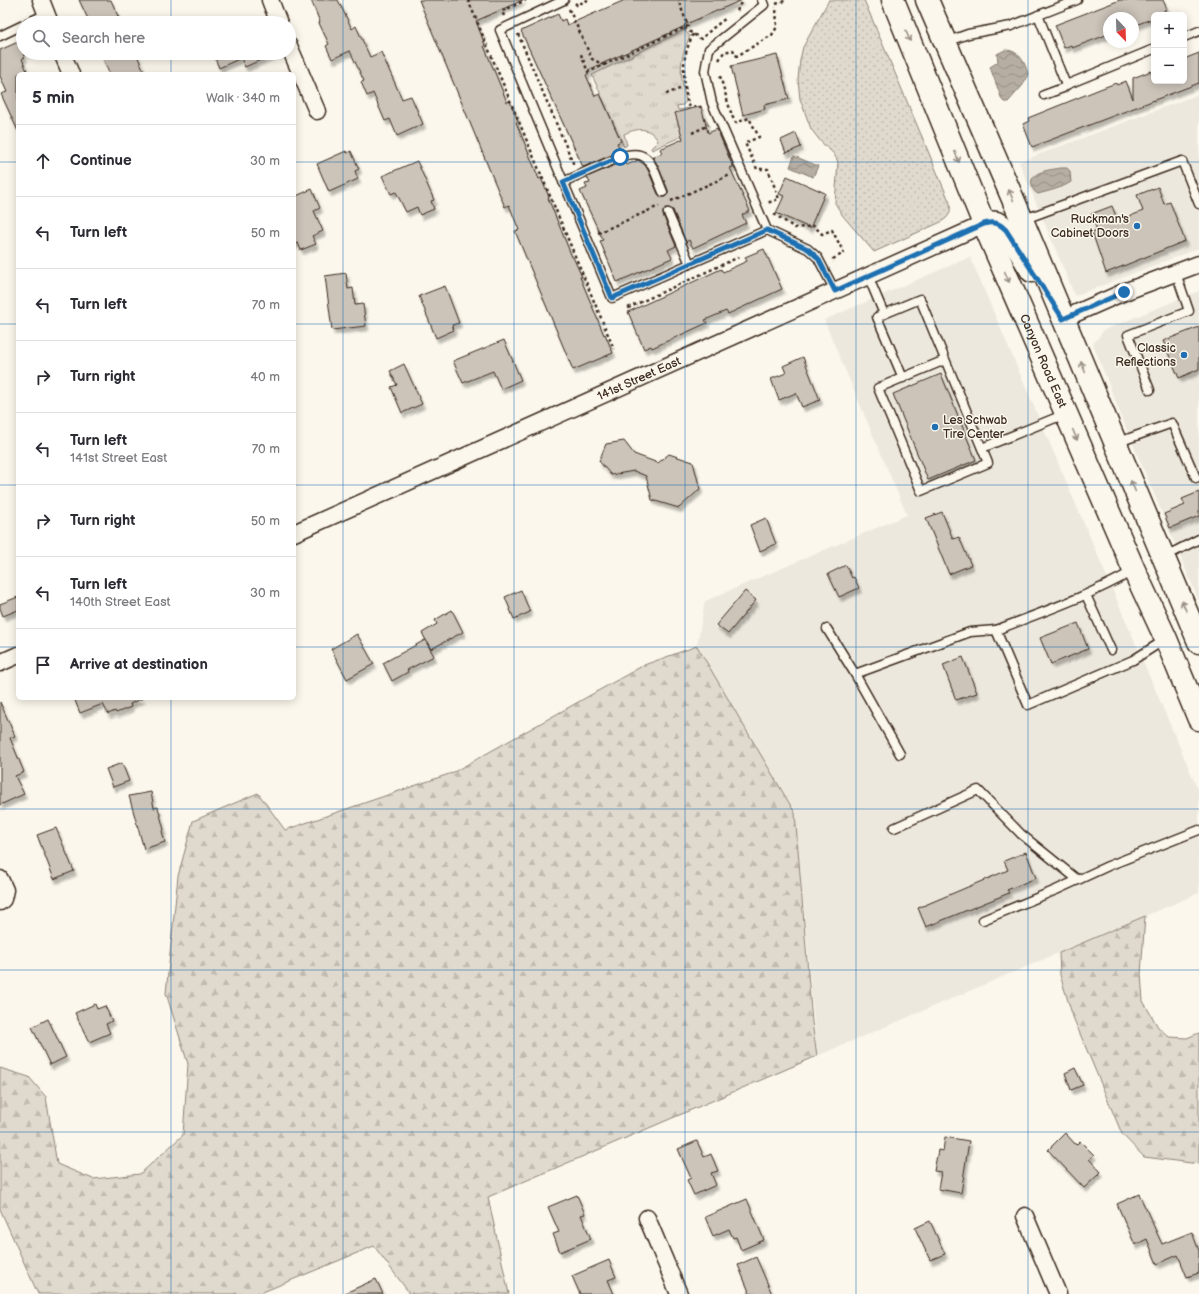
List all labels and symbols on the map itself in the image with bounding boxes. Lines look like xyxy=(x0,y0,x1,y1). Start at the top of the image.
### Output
north arrow xyxy=(1103,12,1139,48)
one-way arrow xyxy=(905,30,912,42)
route start xyxy=(611,148,629,166)
one-way arrow xyxy=(953,150,961,162)
one-way arrow xyxy=(1007,189,1014,201)
place label: Ruckman's Cabinet Doors xyxy=(1051,212,1129,241)
marker: Ruckman's Cabinet Doors xyxy=(1132,221,1142,231)
one-way arrow xyxy=(1004,270,1011,282)
route end xyxy=(1115,283,1133,301)
street label: Canyon Road East xyxy=(1016,312,1070,410)
place label: Classic Reflections xyxy=(1115,341,1176,370)
marker: Classic Reflections xyxy=(1179,350,1189,360)
street label: 141st Street East xyxy=(595,353,683,404)
one-way arrow xyxy=(1078,361,1086,373)
place label: Les Schwab Tire Center xyxy=(943,413,1008,442)
marker: Les Schwab Tire Center xyxy=(930,422,940,432)
one-way arrow xyxy=(1072,428,1079,440)
one-way arrow xyxy=(1129,481,1136,493)
one-way arrow xyxy=(1180,601,1187,613)

